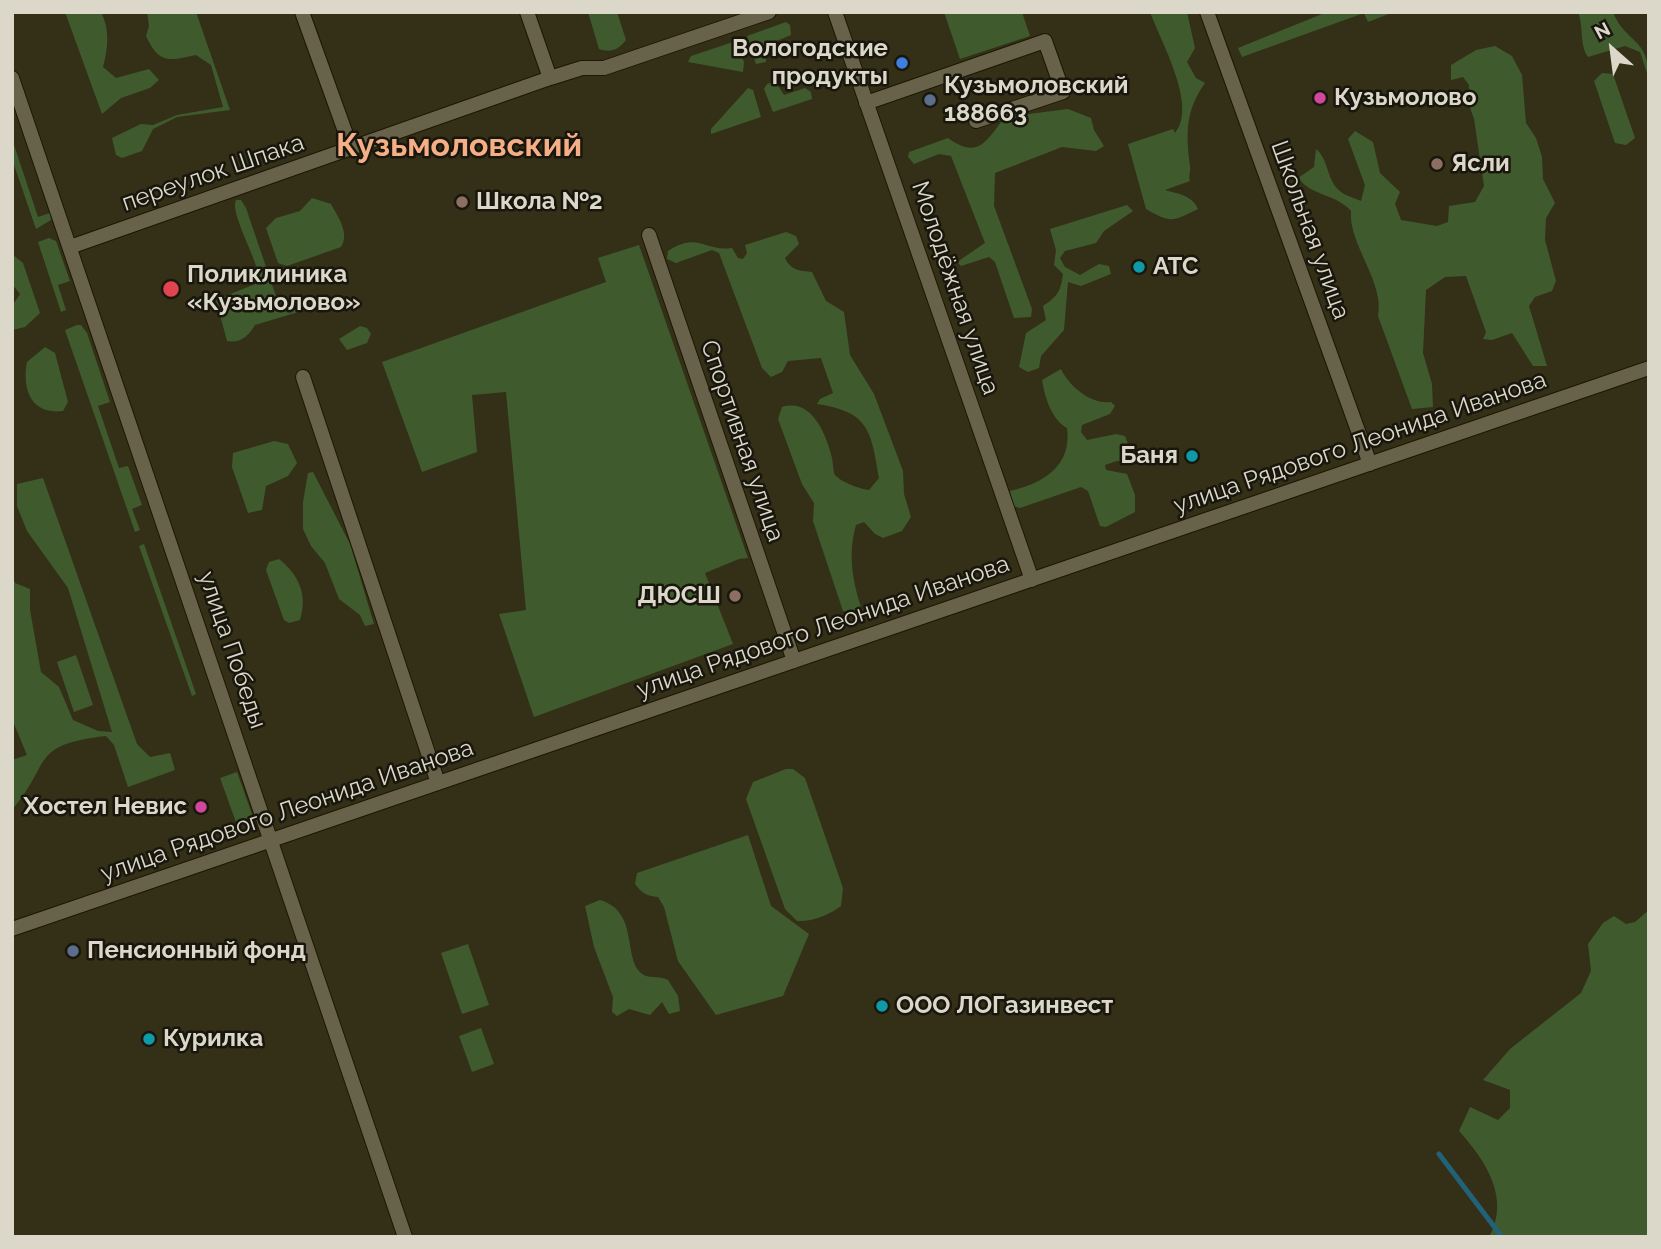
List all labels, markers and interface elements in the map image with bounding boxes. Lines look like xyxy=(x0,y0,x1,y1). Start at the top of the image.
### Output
north arrow xyxy=(1577,14,1647,84)
text: N xyxy=(1591,17,1614,44)
place label: Вологодские продукты xyxy=(732,35,888,91)
marker: Вологодские продукты xyxy=(894,55,910,71)
place label: Кузьмоловский 188663 xyxy=(944,72,1129,128)
place label: Кузьмолово xyxy=(1334,84,1476,112)
marker: Кузьмолово xyxy=(1312,90,1328,106)
marker: Кузьмоловский 188663 xyxy=(922,92,938,108)
district label: Кузьмоловский xyxy=(336,127,582,165)
street label: переулок Шпака xyxy=(118,128,308,218)
street label: Школьная улица xyxy=(1264,137,1356,323)
place label: Ясли xyxy=(1451,150,1510,178)
marker: Ясли xyxy=(1429,156,1445,172)
street label: Молодёжная улица xyxy=(905,178,1005,398)
place label: Школа №2 xyxy=(476,188,603,216)
marker: Школа №2 xyxy=(454,194,470,210)
place label: АТС xyxy=(1153,253,1198,281)
marker: АТС xyxy=(1131,259,1147,275)
place label: Поликлиника «Кузьмолово» xyxy=(187,261,361,317)
marker: Поликлиника «Кузьмолово» xyxy=(161,279,181,299)
street label: Спортивная улица xyxy=(694,336,790,546)
street label: улица Рядового Леонида Иванова xyxy=(1170,366,1550,520)
place label: Баня xyxy=(1120,442,1178,470)
marker: Баня xyxy=(1184,448,1200,464)
street label: улица Рядового Леонида Иванова xyxy=(633,550,1013,704)
street label: улица Победы xyxy=(192,568,272,732)
place label: ДЮСШ xyxy=(638,582,721,610)
marker: ДЮСШ xyxy=(727,588,743,604)
street label: улица Рядового Леонида Иванова xyxy=(97,734,477,888)
place label: Хостел Невис xyxy=(23,793,187,821)
marker: Хостел Невис xyxy=(193,799,209,815)
place label: Пенсионный фонд xyxy=(87,937,306,965)
marker: Пенсионный фонд xyxy=(65,943,81,959)
place label: ООО ЛОГазинвест xyxy=(896,992,1113,1020)
marker: ООО ЛОГазинвест xyxy=(874,998,890,1014)
place label: Курилка xyxy=(163,1025,263,1053)
marker: Курилка xyxy=(141,1031,157,1047)

